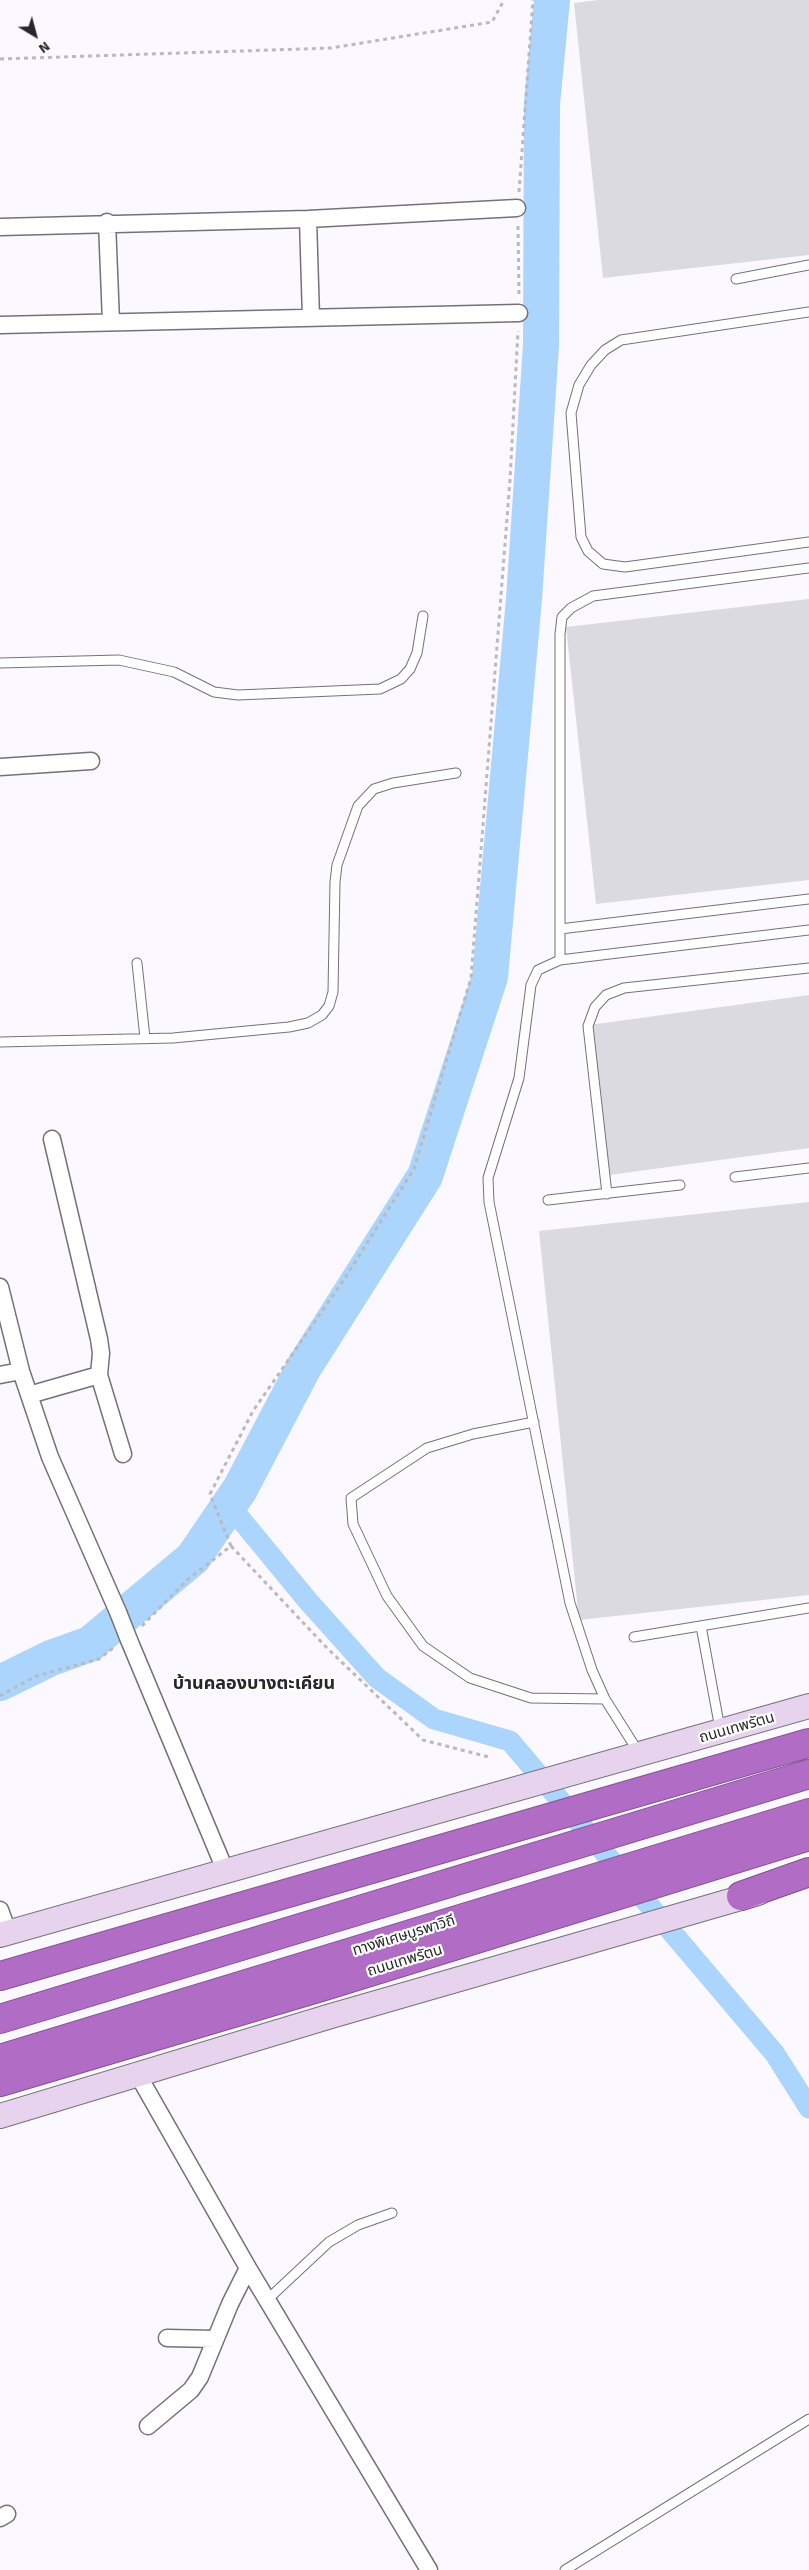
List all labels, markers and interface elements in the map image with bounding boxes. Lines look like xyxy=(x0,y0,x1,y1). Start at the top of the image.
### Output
north arrow xyxy=(10,10,60,60)
text: N xyxy=(35,38,53,57)
district label: บ้านคลองบางตะเคียน xyxy=(173,1673,335,1695)
street label: ถนนเทพรัตน xyxy=(697,1709,777,1747)
street label: ทางพิเศษบูรพาวิถี xyxy=(351,1912,457,1960)
street label: ถนนเทพรัตน xyxy=(365,1941,445,1981)

